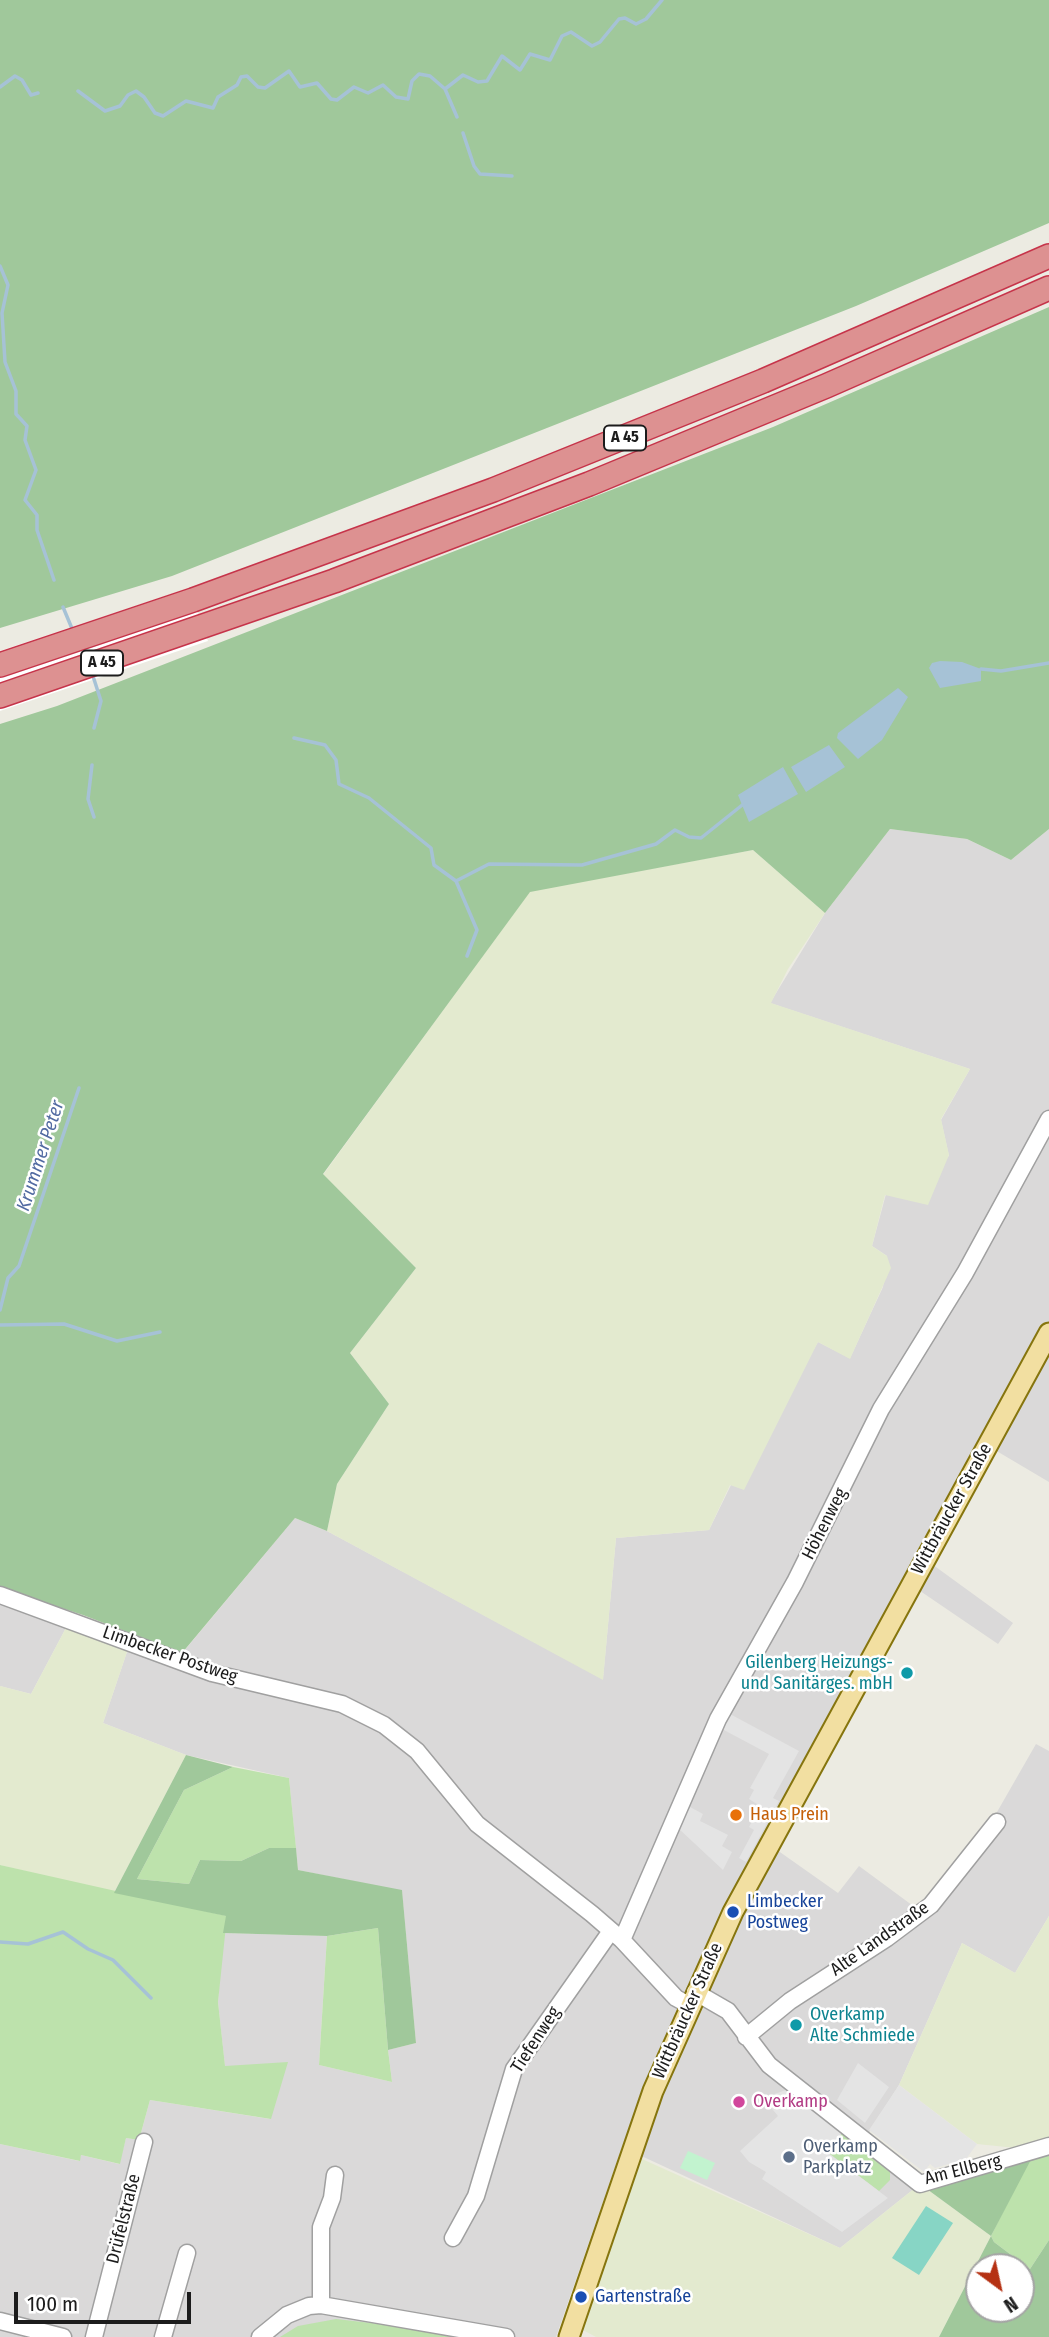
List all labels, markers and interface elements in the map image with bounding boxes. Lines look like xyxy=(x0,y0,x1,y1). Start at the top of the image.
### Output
road number: A 45 xyxy=(604,426,646,450)
road number: A 45 xyxy=(81,650,123,676)
water label: Krummer Peter xyxy=(12,1098,70,1214)
street label: Wittbräucker Straße xyxy=(907,1440,997,1578)
street label: Höhenweg xyxy=(798,1485,852,1563)
street label: Limbecker Postweg xyxy=(100,1622,240,1688)
place label: Gilenberg Heizungs- und Sanitärges. mbH xyxy=(741,1652,893,1694)
marker: Gilenberg Heizungs- und Sanitärges. mbH xyxy=(899,1665,915,1681)
place label: Haus Prein xyxy=(750,1804,829,1826)
marker: Haus Prein xyxy=(728,1807,744,1823)
place label: Limbecker Postweg xyxy=(747,1891,823,1934)
street label: Alte Landstraße xyxy=(827,1897,933,1981)
marker: Limbecker Postweg xyxy=(725,1904,741,1920)
street label: Wittbräucker Straße xyxy=(648,1940,728,2082)
street label: Tiefenweg xyxy=(507,2003,565,2077)
place label: Overkamp Alte Schmiede xyxy=(810,2004,915,2046)
marker: Overkamp Alte Schmiede xyxy=(788,2017,804,2033)
place label: Overkamp xyxy=(753,2091,828,2113)
marker: Overkamp xyxy=(731,2094,747,2110)
place label: Overkamp Parkplatz xyxy=(803,2136,878,2178)
marker: Overkamp Parkplatz xyxy=(781,2149,797,2165)
street label: Am Ellberg xyxy=(922,2150,1004,2190)
street label: Drüfelstraße xyxy=(102,2172,146,2266)
north arrow xyxy=(965,2253,1035,2323)
scale bar xyxy=(18,2278,194,2322)
place label: Gartenstraße xyxy=(595,2286,691,2308)
marker: Gartenstraße xyxy=(573,2289,589,2305)
text: 100 m xyxy=(27,2291,78,2317)
text: N xyxy=(1000,2292,1022,2317)

